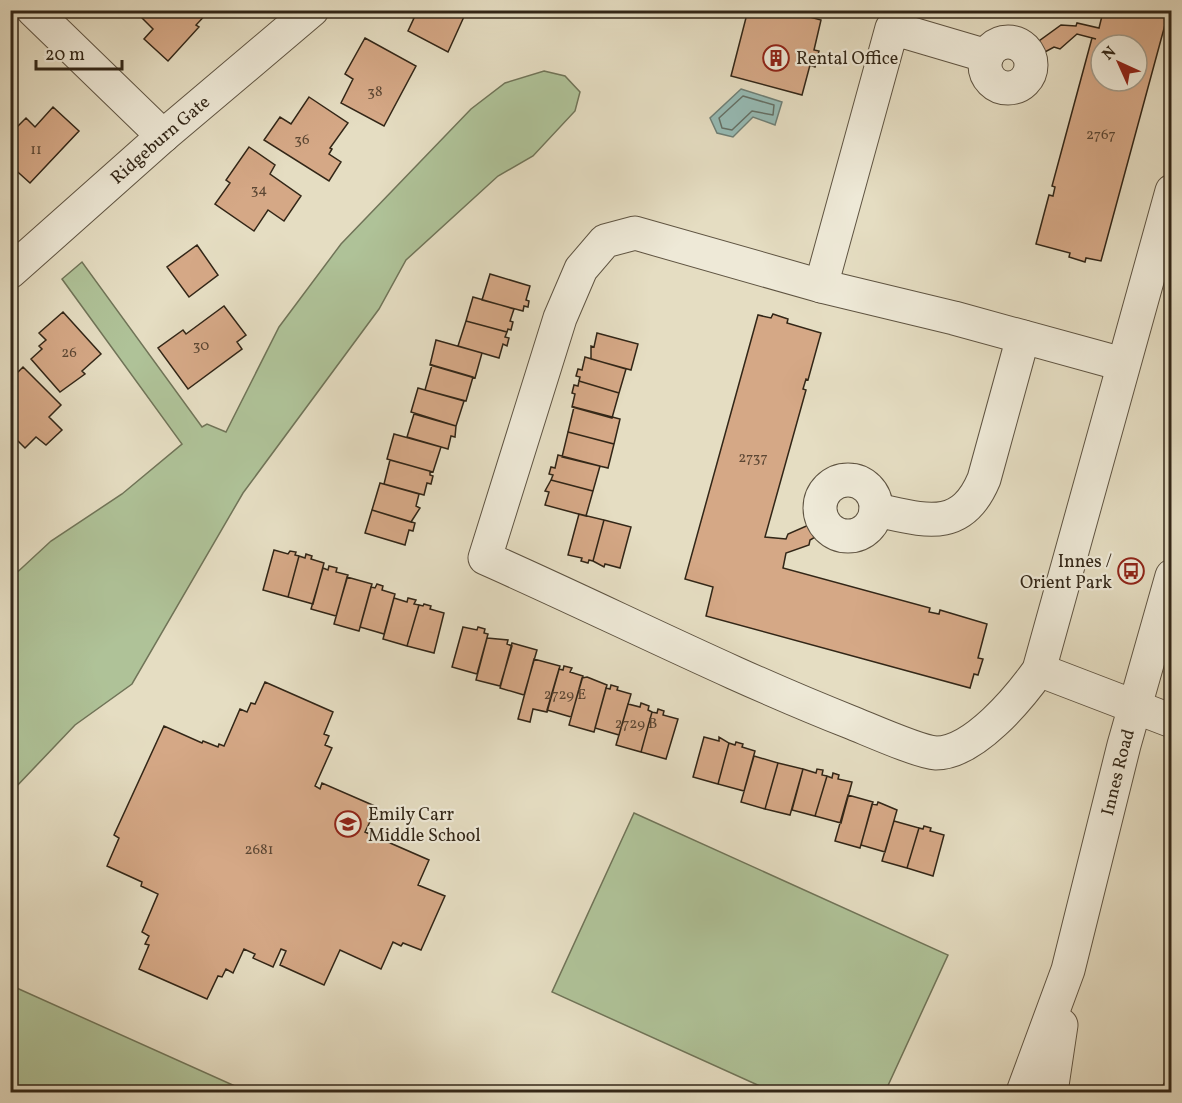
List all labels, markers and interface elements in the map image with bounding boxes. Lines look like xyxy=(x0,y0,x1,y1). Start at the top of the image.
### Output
scale bar xyxy=(36,33,122,71)
north arrow xyxy=(1089,33,1149,93)
text: N xyxy=(1098,42,1122,66)
text: 20 m xyxy=(45,43,85,68)
building icon: Rental Office xyxy=(761,43,791,73)
place label: Rental Office xyxy=(796,47,898,72)
house number: 38 xyxy=(367,82,383,103)
street label: Ridgeburn Gate xyxy=(106,91,216,191)
house number: 2767 xyxy=(1086,125,1116,146)
house number: 36 xyxy=(294,130,310,151)
house number: 11 xyxy=(30,140,42,161)
house number: 34 xyxy=(251,180,267,201)
house number: 30 xyxy=(193,336,209,357)
house number: 26 xyxy=(61,343,77,364)
house number: 2737 xyxy=(738,448,768,469)
place label: Innes / Orient Park xyxy=(1020,550,1112,596)
bus stop icon: Innes / Orient Park xyxy=(1116,556,1146,586)
house number: 2729 E xyxy=(544,685,586,706)
house number: 2729 B xyxy=(615,714,657,735)
street label: Innes Road xyxy=(1096,726,1142,818)
place label: Emily Carr Middle School xyxy=(368,803,481,849)
school or university icon: Emily Carr Middle School xyxy=(333,809,363,839)
house number: 2681 xyxy=(244,840,274,861)

